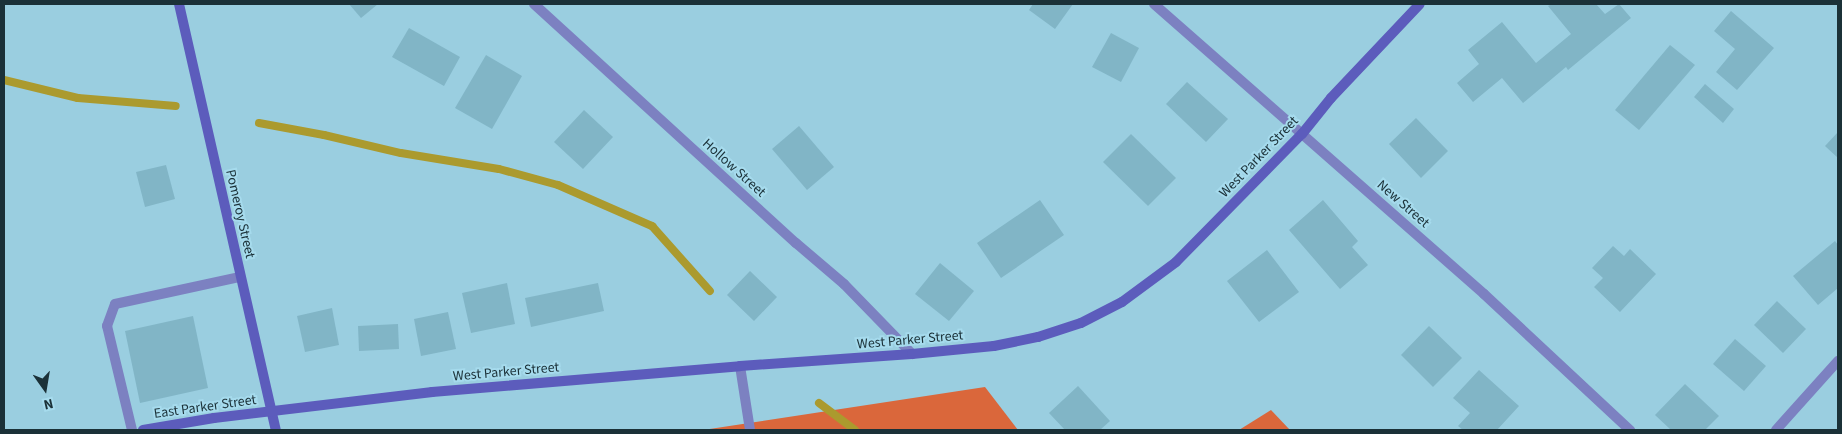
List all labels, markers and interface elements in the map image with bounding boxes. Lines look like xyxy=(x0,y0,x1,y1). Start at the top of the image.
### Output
street label: West Parker Street xyxy=(1216,113,1302,201)
street label: Hollow Street xyxy=(699,135,769,201)
street label: Pomeroy Street xyxy=(222,168,258,260)
street label: New Street xyxy=(1373,177,1433,231)
street label: West Parker Street xyxy=(856,327,964,353)
street label: West Parker Street xyxy=(452,359,560,385)
north arrow xyxy=(20,364,70,414)
street label: East Parker Street xyxy=(153,392,257,422)
text: N xyxy=(42,393,55,414)

